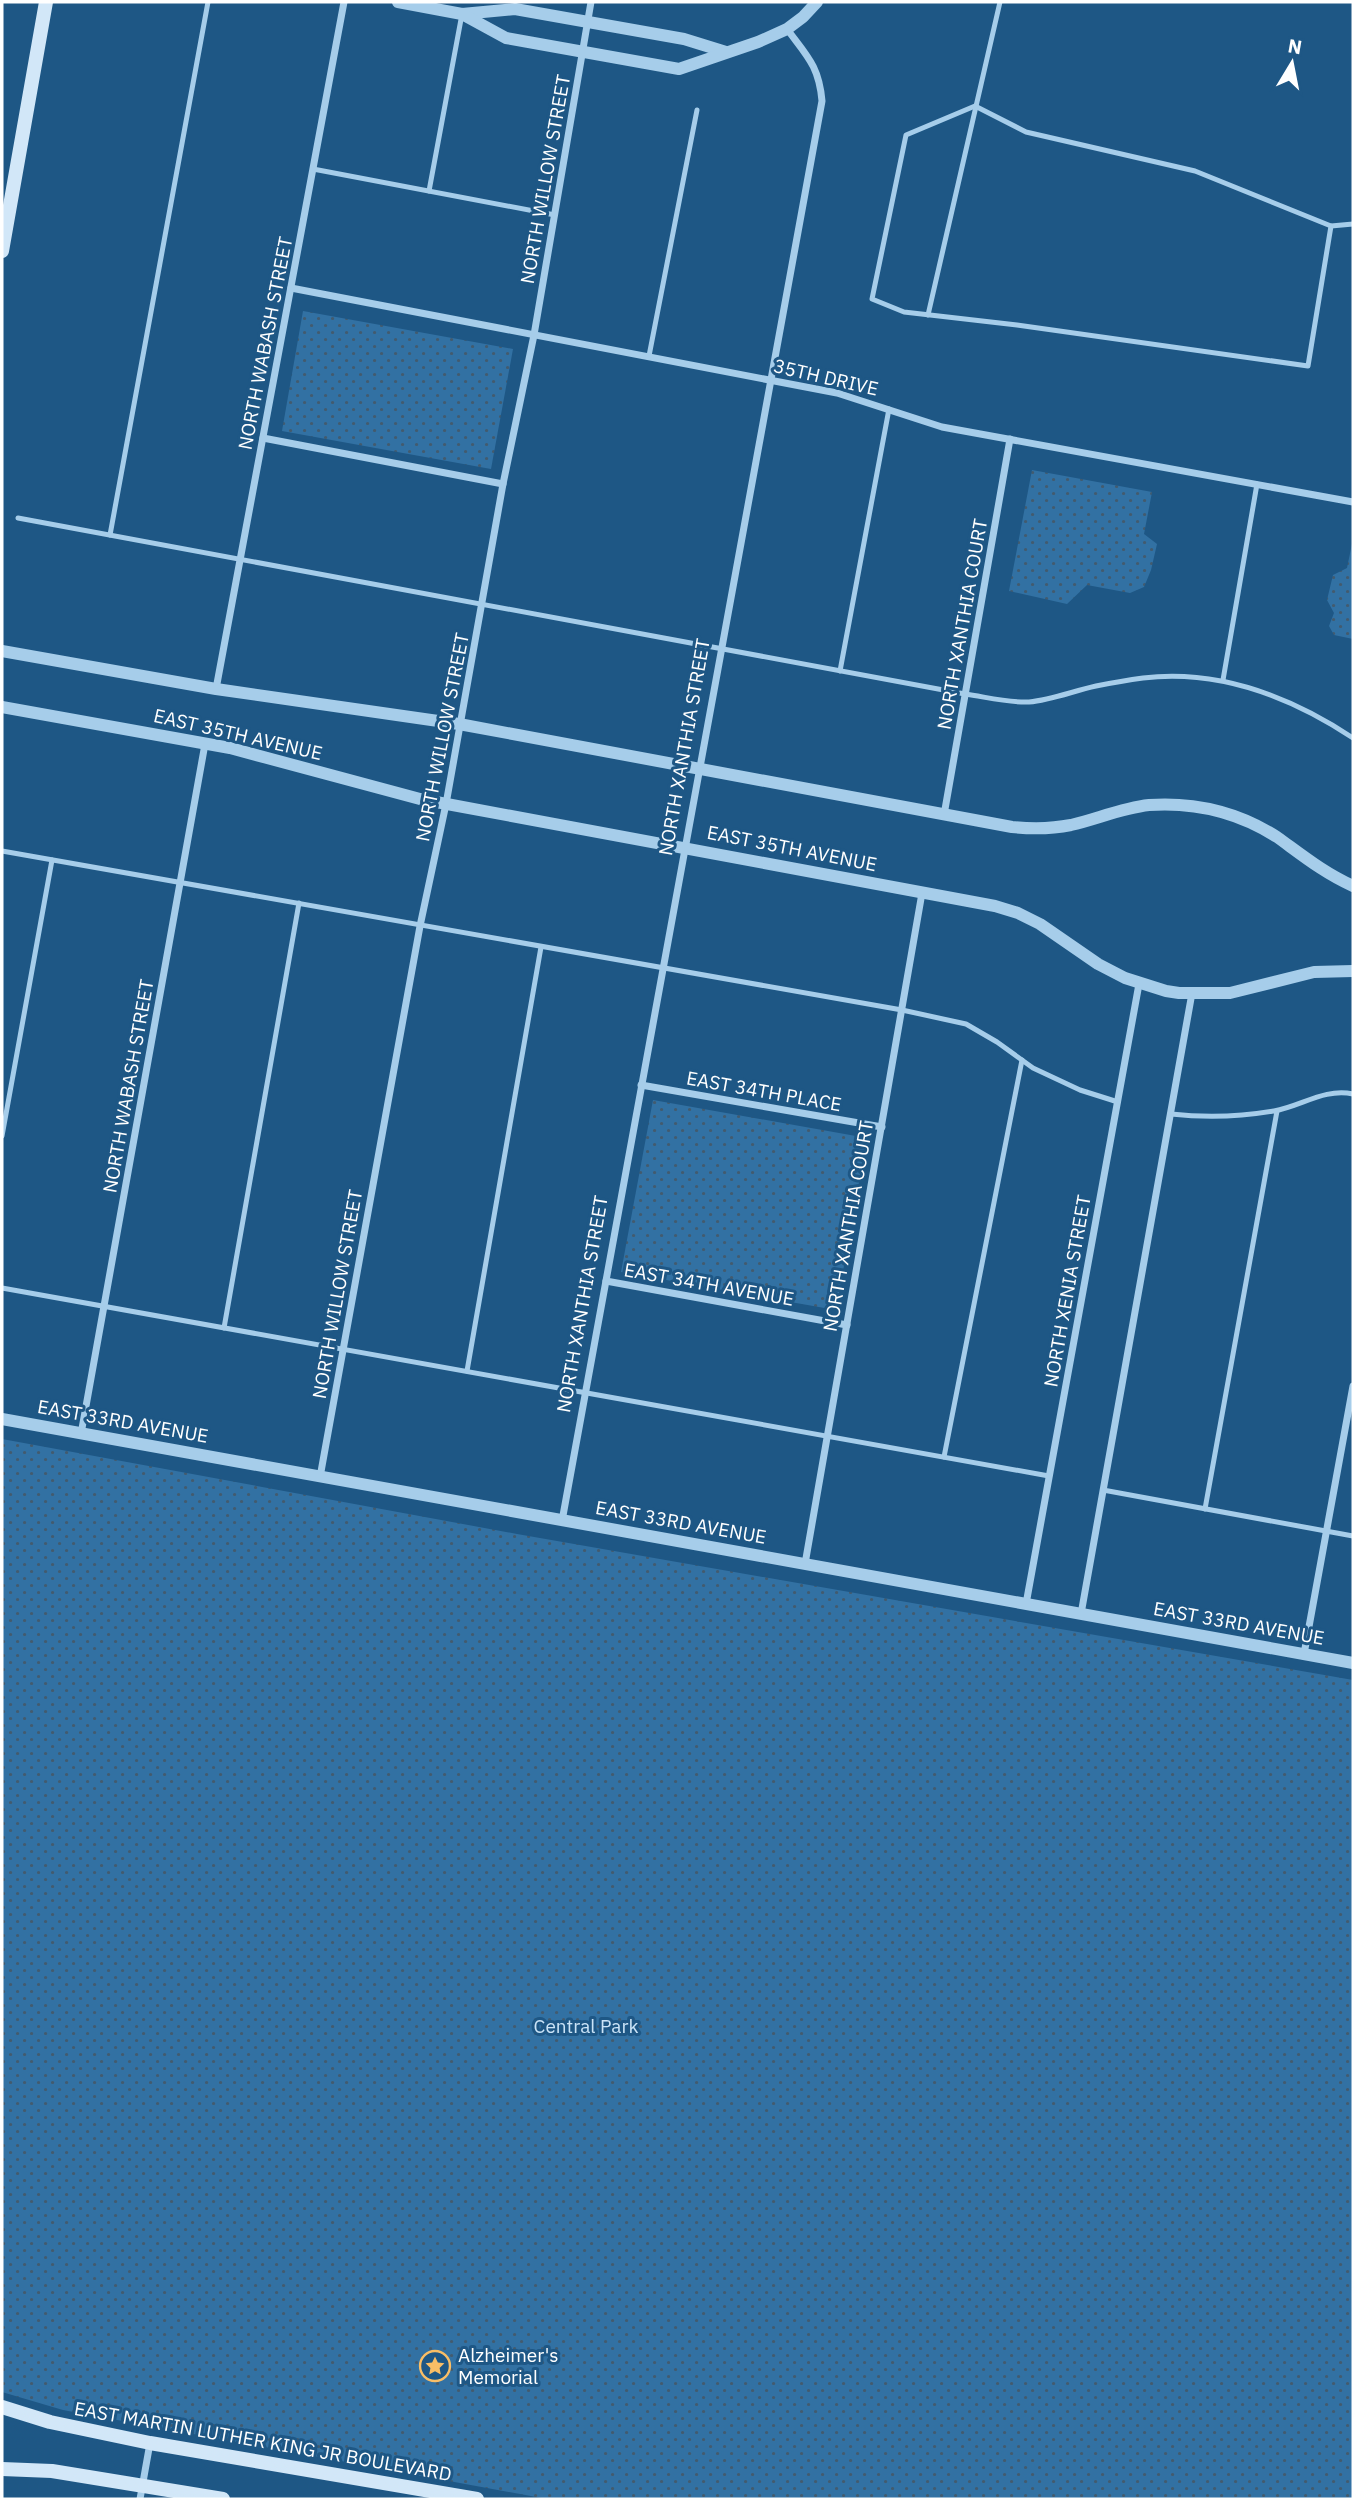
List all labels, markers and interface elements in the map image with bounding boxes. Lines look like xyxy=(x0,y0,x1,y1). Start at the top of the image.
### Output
north arrow xyxy=(1257,28,1327,98)
text: N xyxy=(1286,33,1304,59)
street label: NORTH WILLOW STREET xyxy=(515,72,575,286)
street label: NORTH WABASH STREET xyxy=(233,234,297,452)
street label: 35TH DRIVE xyxy=(771,353,881,401)
street label: NORTH XANTHIA COURT xyxy=(932,517,992,731)
street label: NORTH WILLOW STREET xyxy=(410,630,474,843)
street label: NORTH XANTHIA STREET xyxy=(653,636,715,857)
street label: EAST 35TH AVENUE xyxy=(151,703,325,765)
street label: EAST 35TH AVENUE xyxy=(705,820,879,876)
street label: NORTH WABASH STREET xyxy=(97,977,159,1195)
street label: EAST 34TH PLACE xyxy=(685,1066,843,1116)
street label: NORTH XANTHIA COURT xyxy=(818,1119,878,1333)
street label: NORTH WILLOW STREET xyxy=(307,1187,367,1401)
street label: NORTH XANTHIA STREET xyxy=(551,1193,613,1414)
street label: NORTH XENIA STREET xyxy=(1038,1193,1096,1389)
street label: EAST 34TH AVENUE xyxy=(622,1257,796,1311)
street label: EAST 33RD AVENUE xyxy=(36,1394,210,1448)
street label: EAST 33RD AVENUE xyxy=(594,1495,768,1549)
street label: EAST 33RD AVENUE xyxy=(1152,1596,1326,1650)
park label: Central Park xyxy=(534,2014,638,2038)
place label: Alzheimer's Memorial xyxy=(458,2343,559,2389)
place icon: Alzheimer's Memorial xyxy=(418,2349,452,2383)
street label: EAST MARTIN LUTHER KING JR BOULEVARD xyxy=(72,2396,454,2486)

